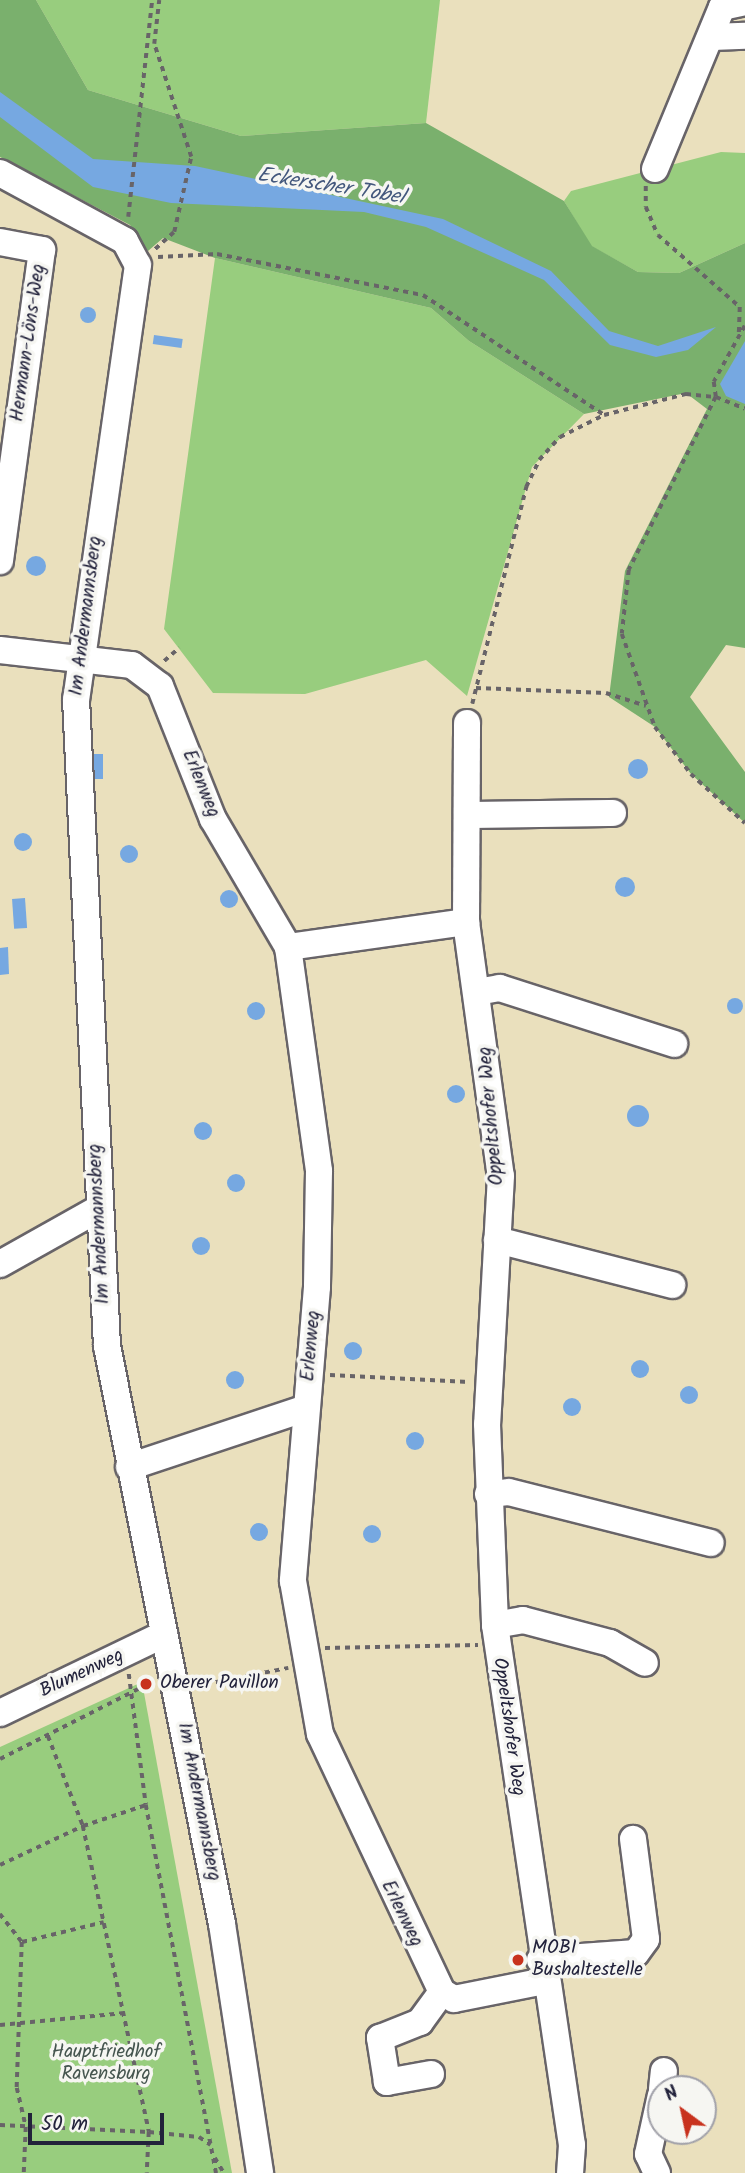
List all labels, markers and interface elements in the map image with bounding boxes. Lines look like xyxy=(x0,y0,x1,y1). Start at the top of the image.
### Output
water label: Eckerscher Tobel xyxy=(256,163,406,211)
street label: Hermann-Löns-Weg xyxy=(7,263,51,423)
street label: Im Andermannsberg xyxy=(66,535,108,697)
street label: Erlenweg xyxy=(176,747,224,821)
street label: Oppeltshofer Weg xyxy=(475,1046,509,1186)
street label: Im Andermannsberg xyxy=(84,1143,116,1305)
street label: Erlenweg xyxy=(298,1310,326,1382)
street label: Blumenweg xyxy=(36,1645,128,1703)
street label: Oppeltshofer Weg xyxy=(487,1656,529,1798)
place label: Oberer Pavillon xyxy=(160,1673,279,1695)
marker: Oberer Pavillon xyxy=(138,1676,154,1692)
street label: Im Andermannsberg xyxy=(171,1721,225,1883)
street label: Erlenweg xyxy=(375,1877,427,1951)
place label: MOBI Bushaltestelle xyxy=(532,1938,643,1982)
marker: MOBI Bushaltestelle xyxy=(510,1952,526,1968)
park label: Hauptfriedhof Ravensburg xyxy=(51,2042,161,2086)
north arrow xyxy=(647,2075,717,2145)
text: N xyxy=(658,2078,685,2110)
scale bar xyxy=(32,2100,168,2144)
text: 50 m xyxy=(41,2108,88,2141)

